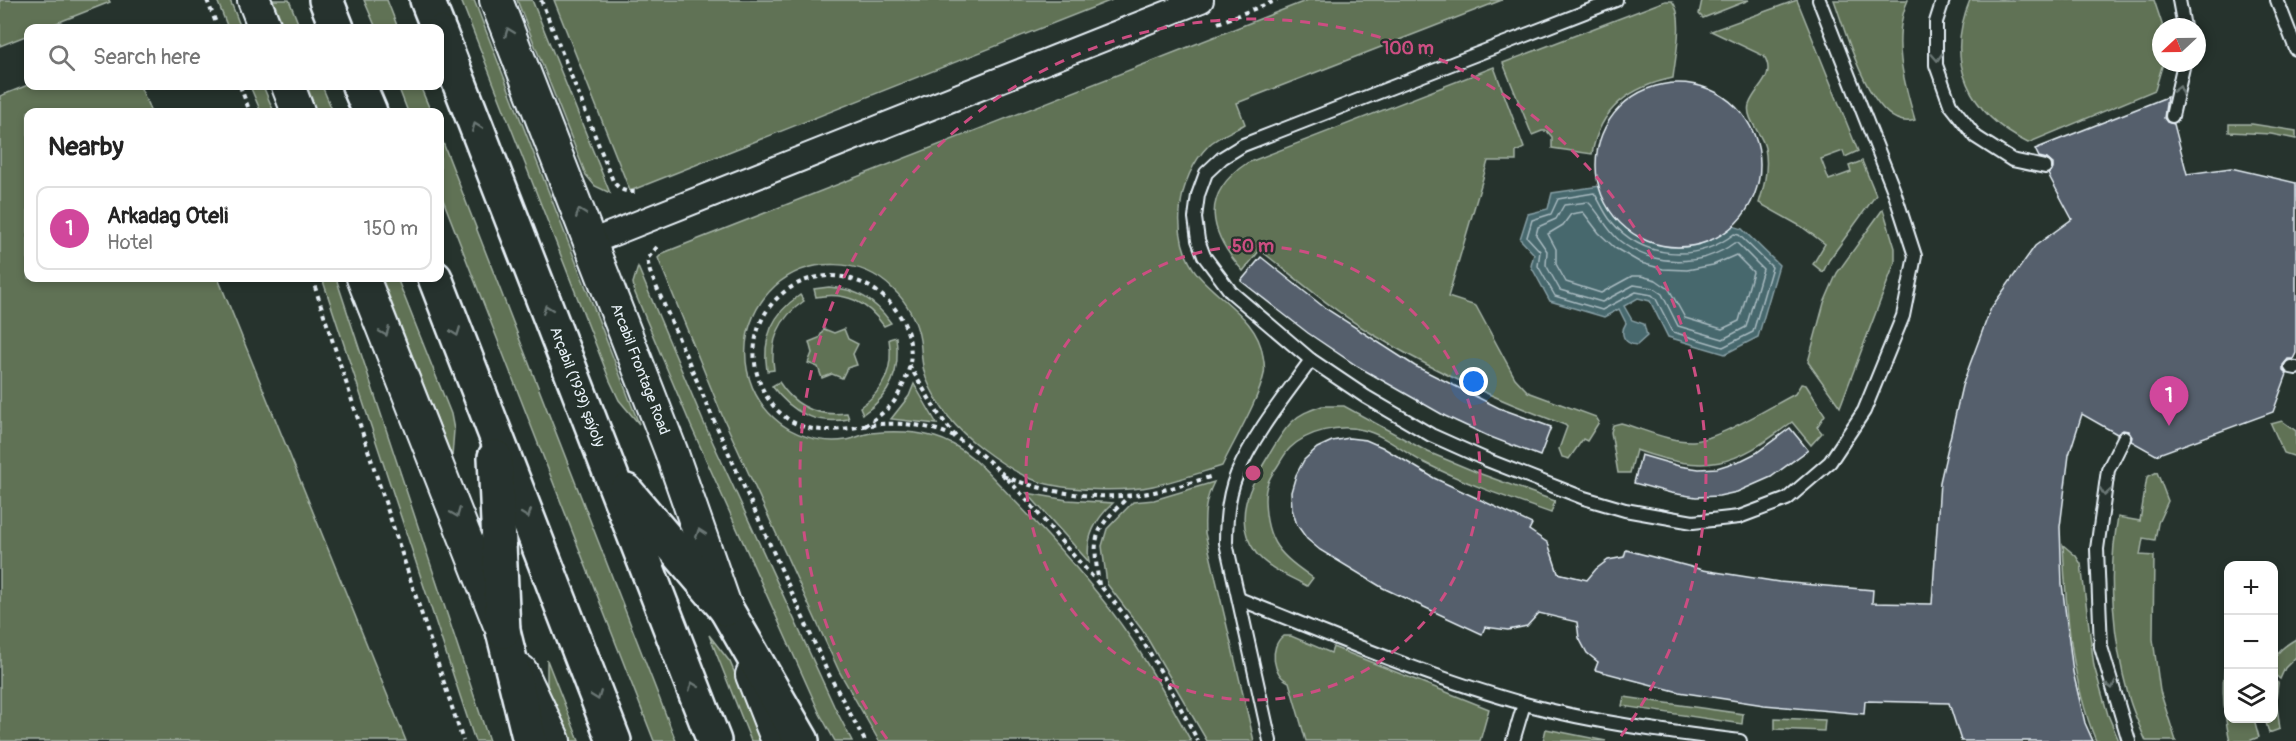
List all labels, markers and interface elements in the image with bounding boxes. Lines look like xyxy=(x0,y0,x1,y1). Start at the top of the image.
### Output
north arrow xyxy=(2152,18,2206,72)
search box xyxy=(24,24,444,90)
one-way arrow xyxy=(504,27,516,38)
text: 100 m xyxy=(1382,37,1434,60)
icon: search xyxy=(45,41,78,74)
text: Search here xyxy=(93,43,200,71)
one-way arrow xyxy=(1930,53,1943,62)
one-way arrow xyxy=(2171,85,2184,95)
one-way arrow xyxy=(471,122,483,133)
text: Nearby xyxy=(48,131,124,163)
text: Arkadag Oteli xyxy=(107,202,228,230)
one-way arrow xyxy=(575,208,587,219)
text: 1 xyxy=(66,216,73,241)
text: 150 m xyxy=(364,216,418,241)
text: Hotel xyxy=(107,230,153,255)
text: 50 m xyxy=(1232,235,1274,258)
street label: Arcabil Frontage Road xyxy=(606,301,674,437)
one-way arrow xyxy=(542,304,554,315)
street label: Arçabil (1939) şaýoly xyxy=(545,324,609,451)
one-way arrow xyxy=(378,326,390,337)
one-way arrow xyxy=(449,326,461,337)
your location xyxy=(1459,367,1488,396)
pin: 1 xyxy=(2150,376,2188,426)
centre of rings xyxy=(1243,463,1263,483)
one-way arrow xyxy=(2099,487,2111,496)
one-way arrow xyxy=(449,507,461,518)
one-way arrow xyxy=(520,507,532,518)
one-way arrow xyxy=(695,528,707,539)
map controls xyxy=(2224,561,2278,723)
button: + xyxy=(2224,561,2278,615)
button: − xyxy=(2224,615,2278,669)
button: layers xyxy=(2224,669,2278,723)
one-way arrow xyxy=(2104,680,2117,690)
one-way arrow xyxy=(688,682,701,692)
one-way arrow xyxy=(590,689,602,700)

